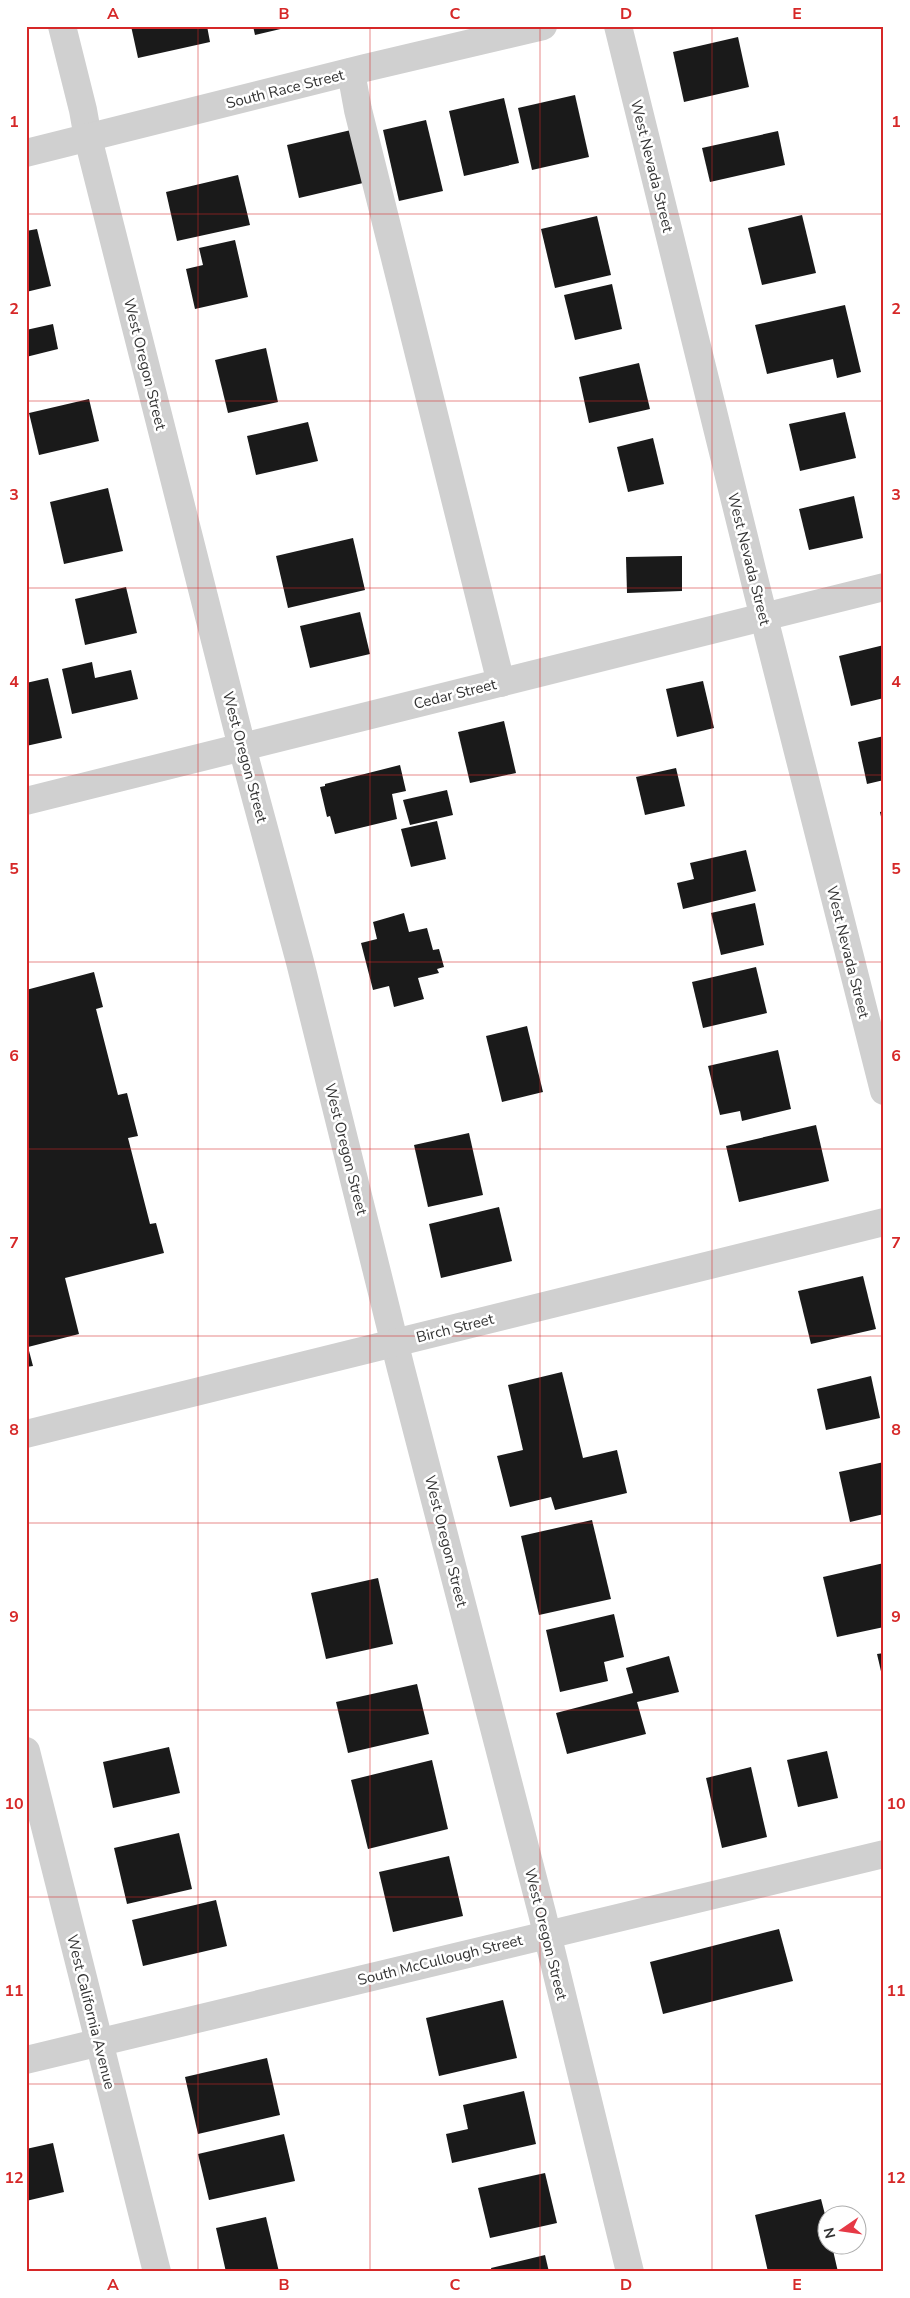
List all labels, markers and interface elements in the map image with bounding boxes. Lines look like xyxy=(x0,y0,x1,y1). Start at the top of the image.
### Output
text: A xyxy=(107,3,119,25)
text: B xyxy=(278,3,290,25)
text: C xyxy=(450,3,461,25)
text: D xyxy=(620,3,632,25)
text: E xyxy=(792,3,802,25)
street label: South Race Street xyxy=(224,64,347,113)
street label: West Nevada Street xyxy=(626,98,678,235)
text: 1 xyxy=(9,111,19,133)
text: 1 xyxy=(891,111,901,133)
street label: West Oregon Street xyxy=(119,296,171,433)
text: 2 xyxy=(9,298,19,320)
text: 2 xyxy=(891,298,901,320)
text: 3 xyxy=(9,484,19,506)
text: 3 xyxy=(891,484,901,506)
street label: West Nevada Street xyxy=(723,491,775,628)
text: 4 xyxy=(9,671,19,693)
text: 4 xyxy=(891,671,901,693)
street label: Cedar Street xyxy=(412,674,499,714)
street label: West Oregon Street xyxy=(218,689,272,826)
text: 5 xyxy=(9,858,19,880)
text: 5 xyxy=(891,858,901,880)
street label: West Nevada Street xyxy=(822,884,874,1021)
text: 6 xyxy=(9,1045,19,1067)
text: 6 xyxy=(891,1045,901,1067)
street label: West Oregon Street xyxy=(320,1081,372,1218)
text: 7 xyxy=(9,1232,19,1254)
text: 7 xyxy=(891,1232,901,1254)
street label: Birch Street xyxy=(414,1309,497,1347)
text: 8 xyxy=(9,1419,19,1441)
text: 8 xyxy=(891,1419,901,1441)
street label: West Oregon Street xyxy=(420,1473,472,1610)
text: 9 xyxy=(9,1606,19,1628)
text: 9 xyxy=(891,1606,901,1628)
text: 10 xyxy=(4,1793,24,1815)
text: 10 xyxy=(886,1793,906,1815)
street label: West Oregon Street xyxy=(520,1866,572,2003)
street label: South McCullough Street xyxy=(355,1930,525,1990)
street label: West California Avenue xyxy=(62,1932,120,2092)
text: 11 xyxy=(4,1980,24,2002)
text: 11 xyxy=(886,1980,906,2002)
text: 12 xyxy=(4,2167,24,2189)
text: 12 xyxy=(886,2167,906,2189)
north arrow xyxy=(818,2206,868,2256)
text: N xyxy=(819,2226,840,2240)
text: A xyxy=(107,2274,119,2296)
text: B xyxy=(278,2274,290,2296)
text: C xyxy=(450,2274,461,2296)
text: D xyxy=(620,2274,632,2296)
text: E xyxy=(792,2274,802,2296)

